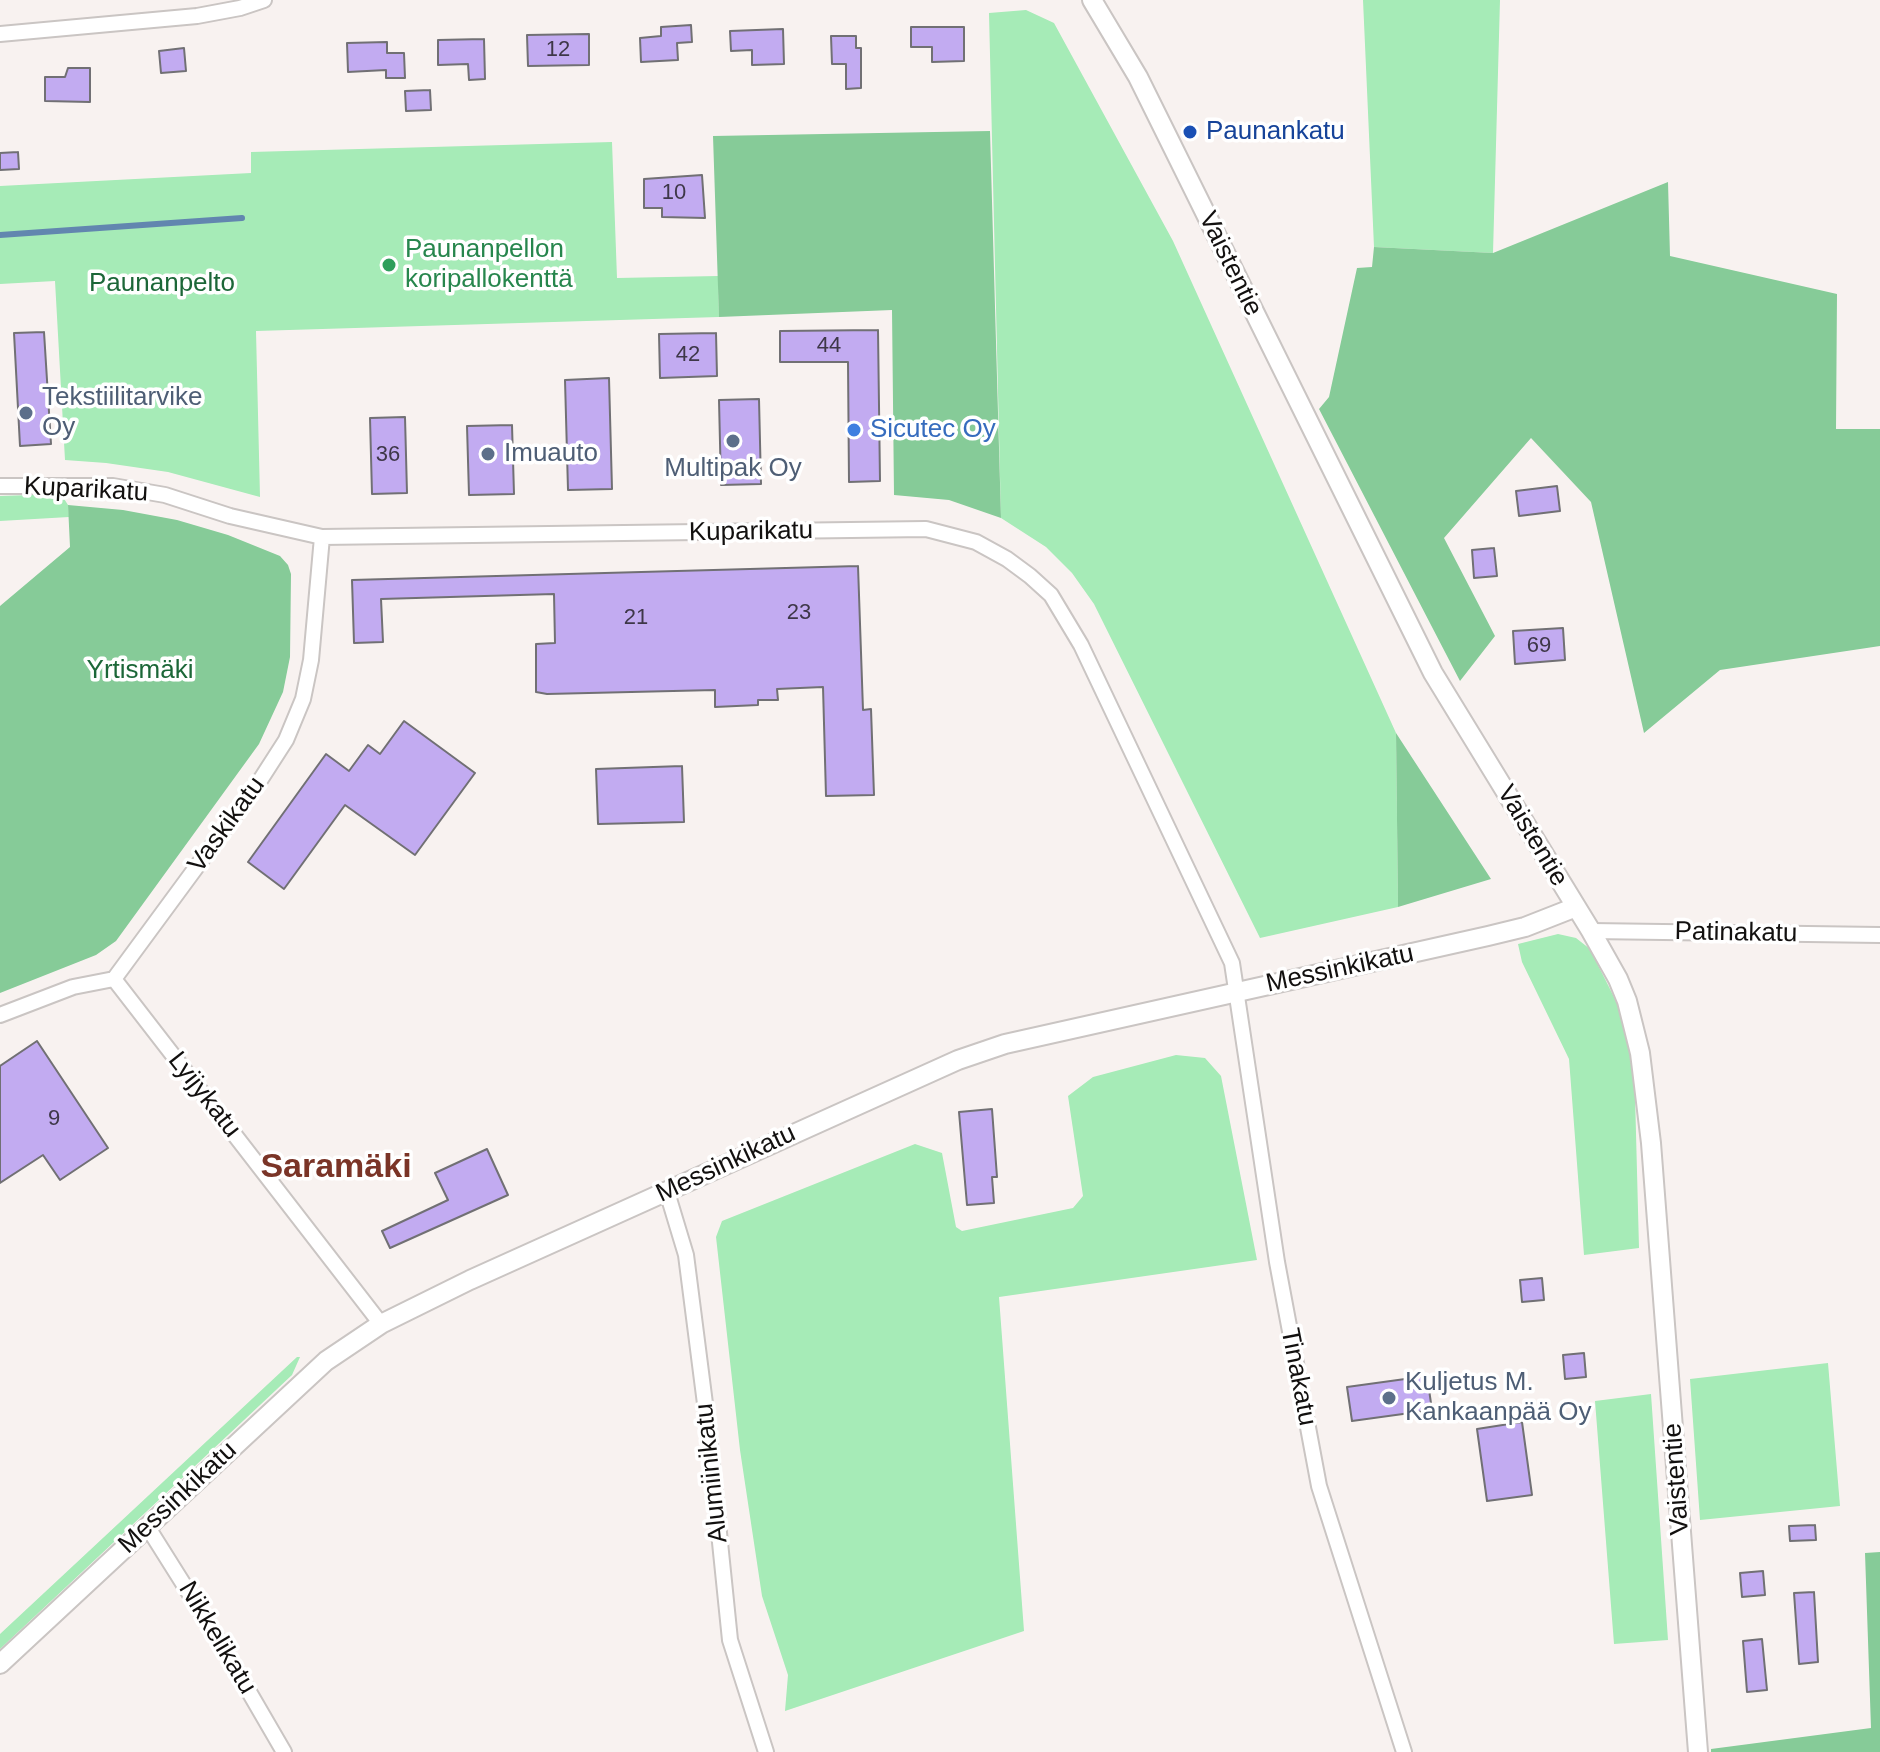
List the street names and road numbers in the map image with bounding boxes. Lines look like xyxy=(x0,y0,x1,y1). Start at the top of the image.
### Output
street label: Vaistentie xyxy=(1191,207,1269,321)
street label: Kuparikatu xyxy=(23,471,149,509)
street label: Kuparikatu xyxy=(689,515,813,549)
street label: Vaskikatu xyxy=(182,771,272,879)
street label: Vaistentie xyxy=(1490,780,1574,892)
street label: Patinakatu xyxy=(1674,916,1798,950)
street label: Messinkikatu xyxy=(1263,938,1417,1000)
street label: Lyijykatu xyxy=(161,1046,247,1144)
street label: Messinkikatu xyxy=(651,1118,801,1210)
street label: Tinakatu xyxy=(1273,1326,1323,1428)
street label: Alumiinikatu xyxy=(689,1402,735,1544)
street label: Vaistentie xyxy=(1658,1422,1696,1536)
street label: Messinkikatu xyxy=(112,1435,244,1561)
street label: Nikkelikatu xyxy=(171,1576,263,1700)

